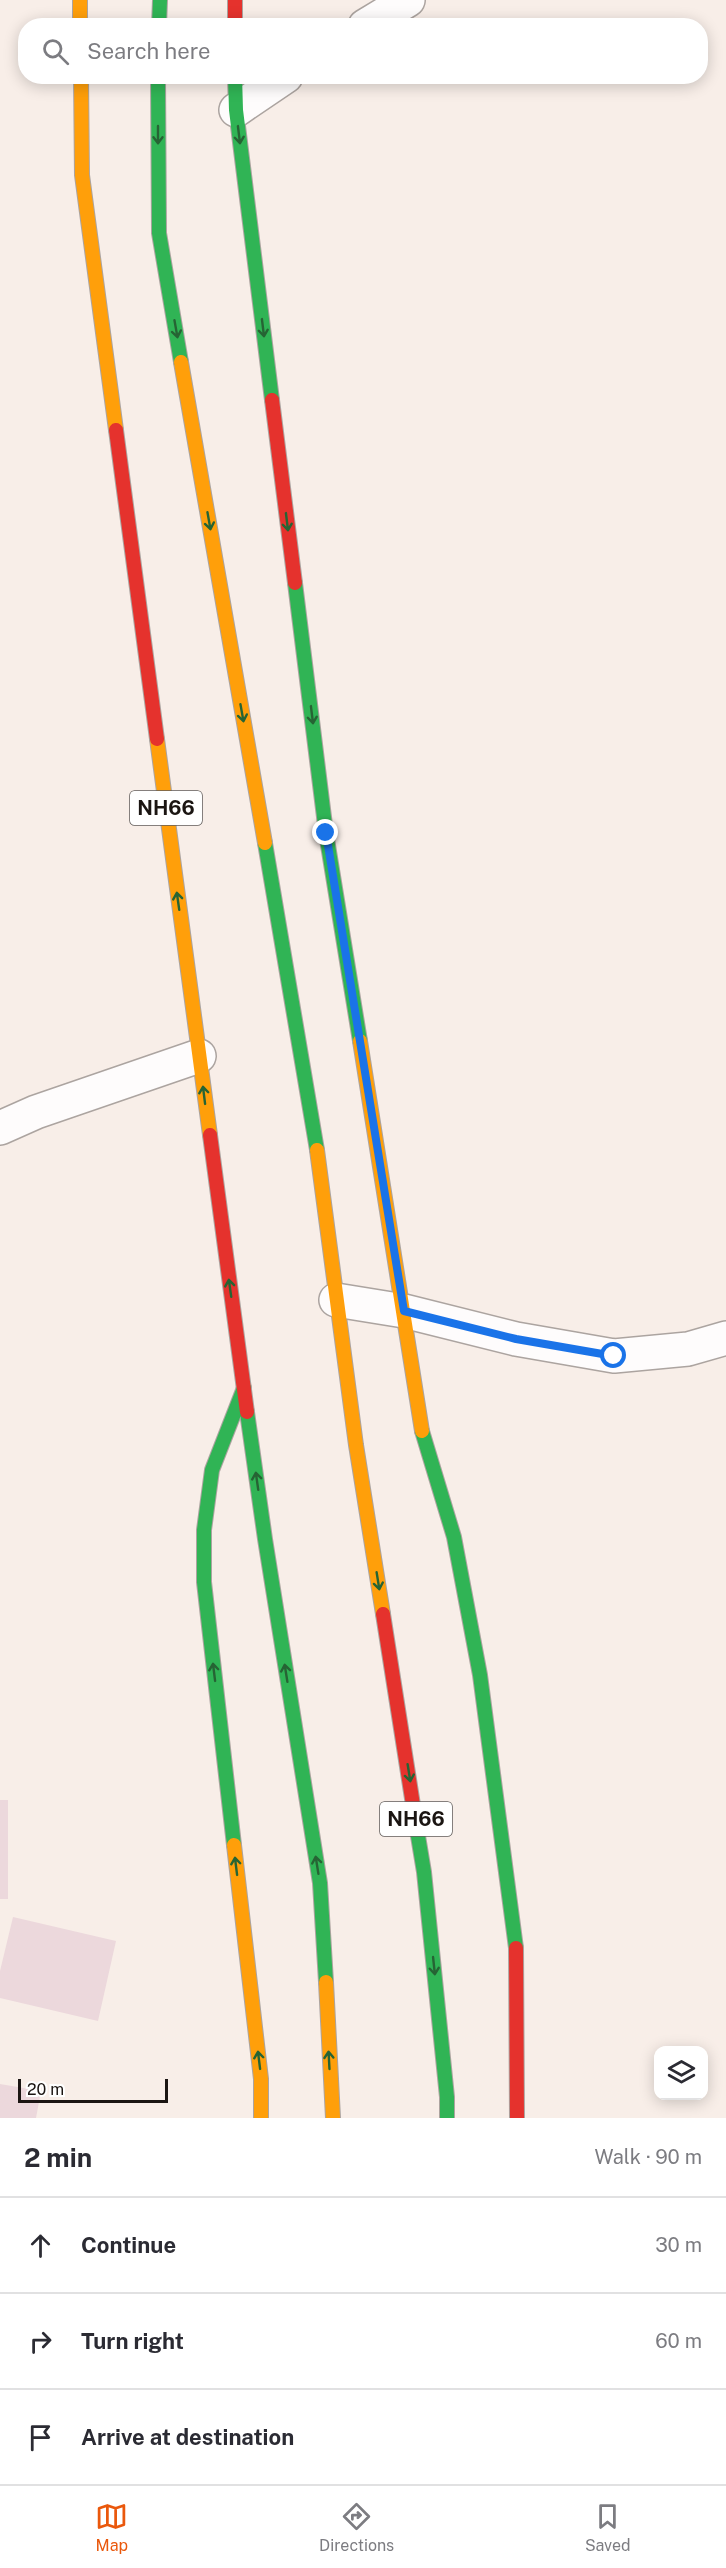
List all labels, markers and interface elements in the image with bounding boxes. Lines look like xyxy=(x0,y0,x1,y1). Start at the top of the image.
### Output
search box xyxy=(18,18,708,84)
icon: search xyxy=(39,35,72,68)
text: Search here xyxy=(87,38,211,64)
one-way arrow xyxy=(152,124,164,144)
one-way arrow xyxy=(233,124,244,144)
one-way arrow xyxy=(171,318,182,338)
one-way arrow xyxy=(258,318,269,338)
one-way arrow xyxy=(204,510,215,530)
one-way arrow xyxy=(282,511,293,531)
one-way arrow xyxy=(237,702,248,722)
one-way arrow xyxy=(306,705,317,725)
road number: NH66 xyxy=(130,791,202,825)
route end xyxy=(312,819,338,845)
one-way arrow xyxy=(173,892,184,912)
one-way arrow xyxy=(198,1085,209,1105)
one-way arrow xyxy=(224,1278,235,1298)
route start xyxy=(600,1342,626,1368)
one-way arrow xyxy=(251,1472,262,1491)
one-way arrow xyxy=(373,1570,384,1590)
one-way arrow xyxy=(208,1663,219,1683)
one-way arrow xyxy=(280,1663,291,1683)
one-way arrow xyxy=(403,1763,414,1783)
road number: NH66 xyxy=(380,1802,452,1836)
one-way arrow xyxy=(231,1856,242,1876)
one-way arrow xyxy=(311,1856,322,1875)
one-way arrow xyxy=(429,1956,440,1976)
map controls xyxy=(654,2046,708,2100)
button: layers xyxy=(654,2046,708,2100)
one-way arrow xyxy=(253,2050,264,2070)
one-way arrow xyxy=(324,2050,335,2070)
scale bar xyxy=(18,2076,168,2104)
text: 20 m xyxy=(27,2080,64,2099)
text: 2 min xyxy=(24,2142,92,2173)
text: Walk · 90 m xyxy=(595,2145,702,2169)
icon: ahead xyxy=(24,2229,57,2262)
text: Continue xyxy=(81,2232,176,2258)
text: 30 m xyxy=(655,2233,702,2257)
icon: right xyxy=(24,2325,57,2358)
text: Turn right xyxy=(81,2328,184,2354)
text: 60 m xyxy=(655,2329,702,2353)
icon: arrive xyxy=(24,2421,57,2454)
text: Arrive at destination xyxy=(81,2424,294,2450)
tab: Map xyxy=(95,2500,128,2555)
tab: Directions xyxy=(319,2500,394,2555)
tab: Saved xyxy=(585,2500,631,2555)

